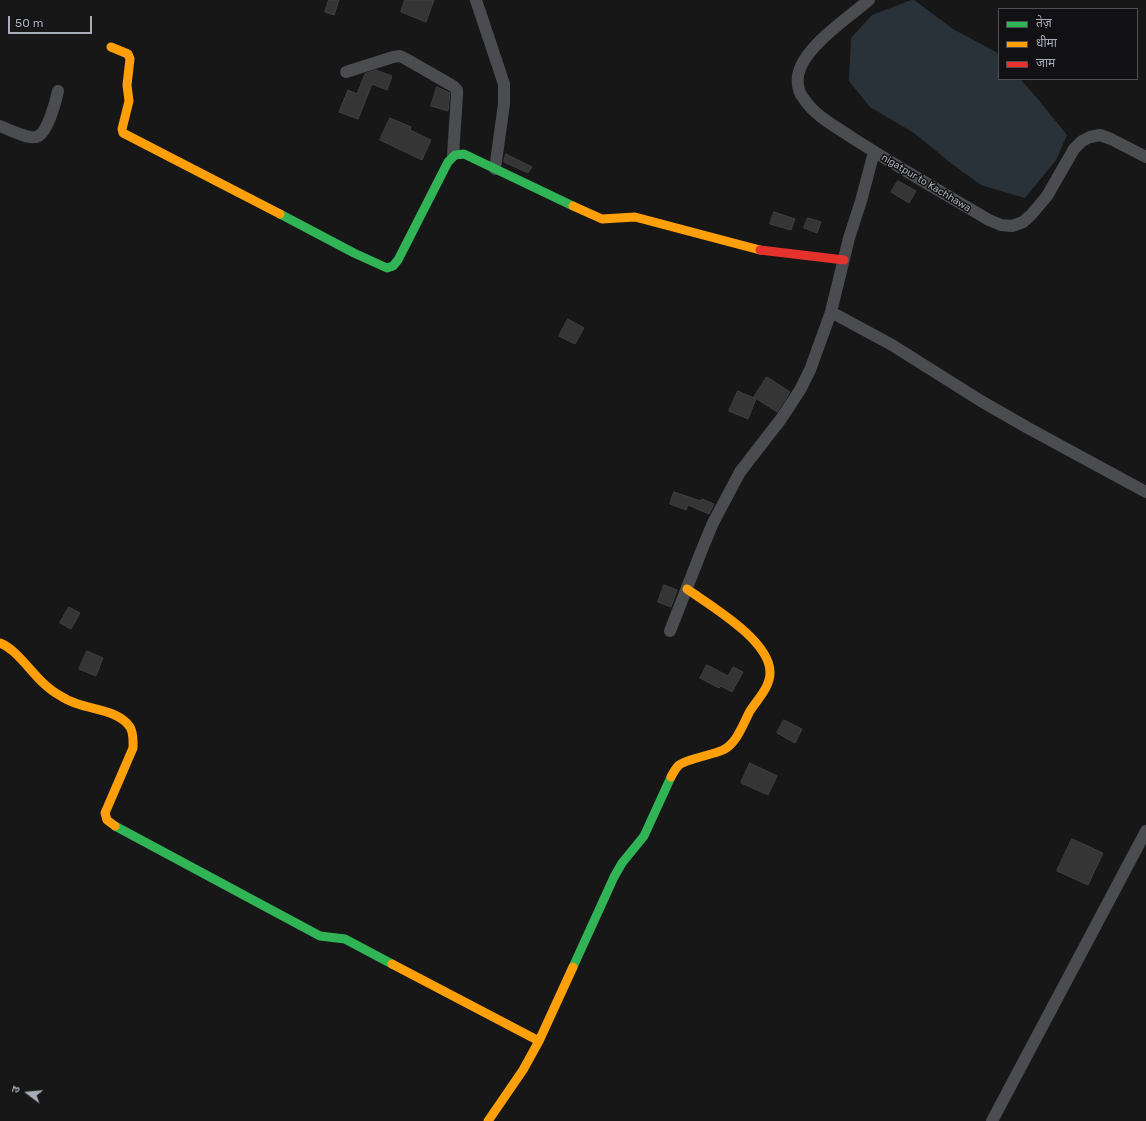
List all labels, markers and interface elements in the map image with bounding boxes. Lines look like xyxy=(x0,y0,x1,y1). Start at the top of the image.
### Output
scale bar xyxy=(10,8,94,34)
legend xyxy=(998,8,1138,80)
text: 50 m xyxy=(15,16,43,30)
text: तेज़ xyxy=(1036,16,1052,30)
text: धीमा xyxy=(1036,36,1057,50)
text: जाम xyxy=(1036,56,1055,70)
street label: nigatpur to Kachhawa xyxy=(879,152,973,214)
north arrow xyxy=(8,1073,48,1113)
text: उ xyxy=(9,1085,23,1094)

